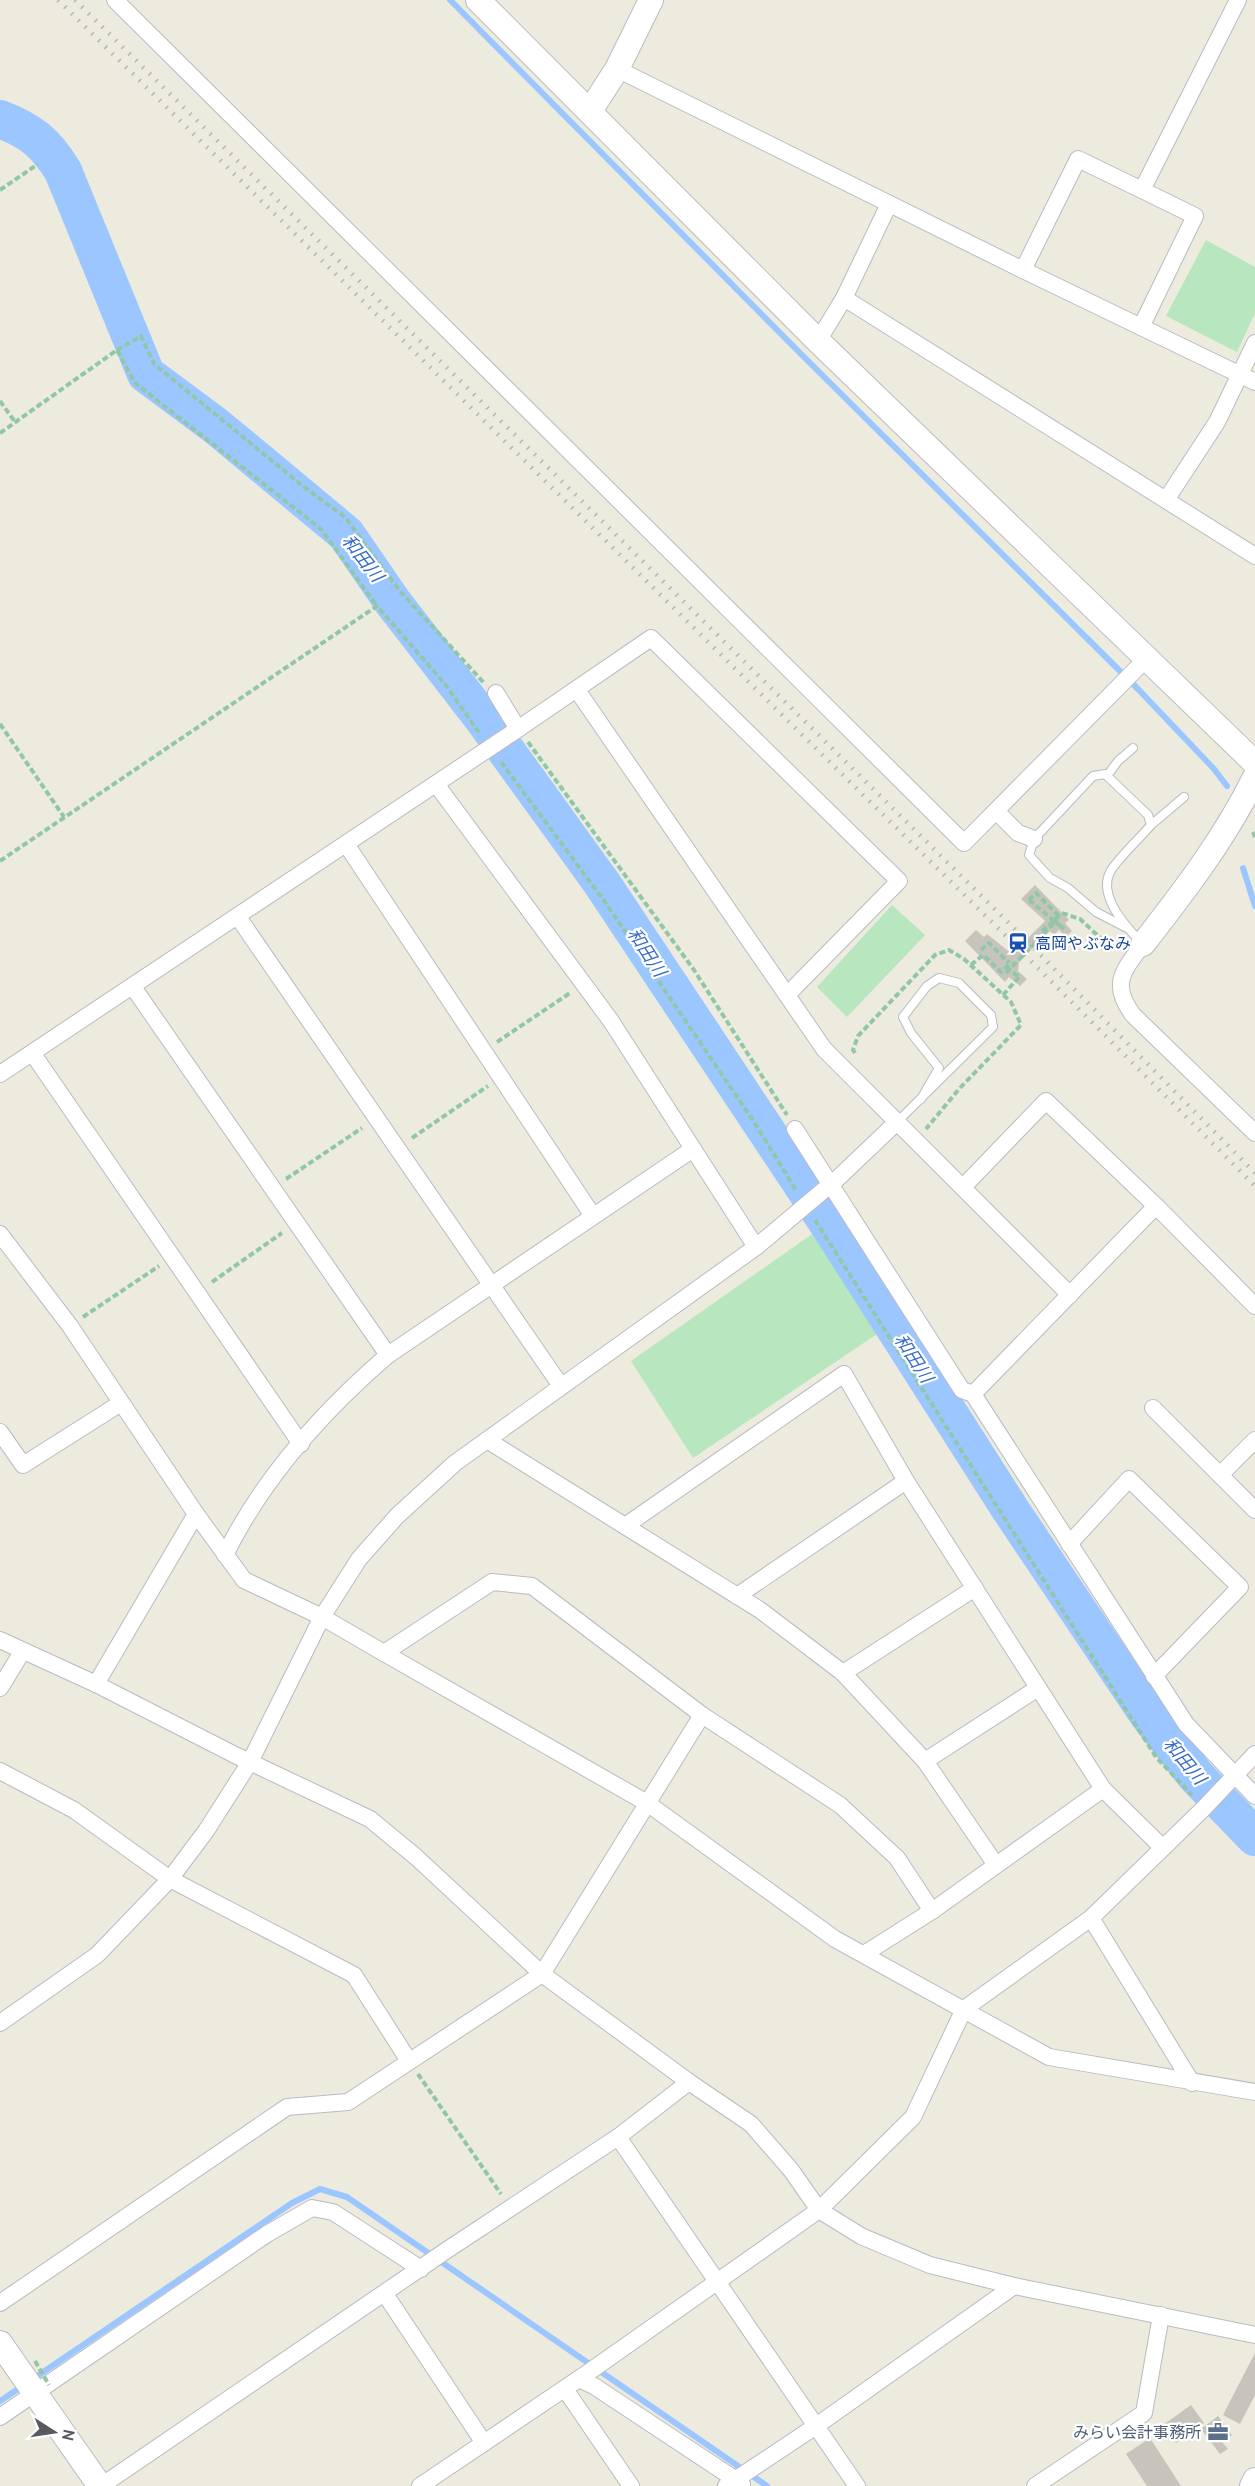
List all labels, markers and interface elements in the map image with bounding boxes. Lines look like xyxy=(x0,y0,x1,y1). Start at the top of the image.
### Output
water label: 和田川 xyxy=(337,530,390,588)
water label: 和田川 xyxy=(623,923,672,983)
station icon: 高岡やぶなみ xyxy=(1006,931,1030,955)
place label: 高岡やぶなみ xyxy=(1035,933,1131,953)
water label: 和田川 xyxy=(890,1329,939,1389)
water label: 和田川 xyxy=(1159,1733,1212,1791)
north arrow xyxy=(24,2402,84,2462)
office icon: みらい会計事務所 xyxy=(1206,2420,1230,2444)
place label: みらい会計事務所 xyxy=(1073,2422,1201,2442)
text: N xyxy=(58,2428,80,2442)

